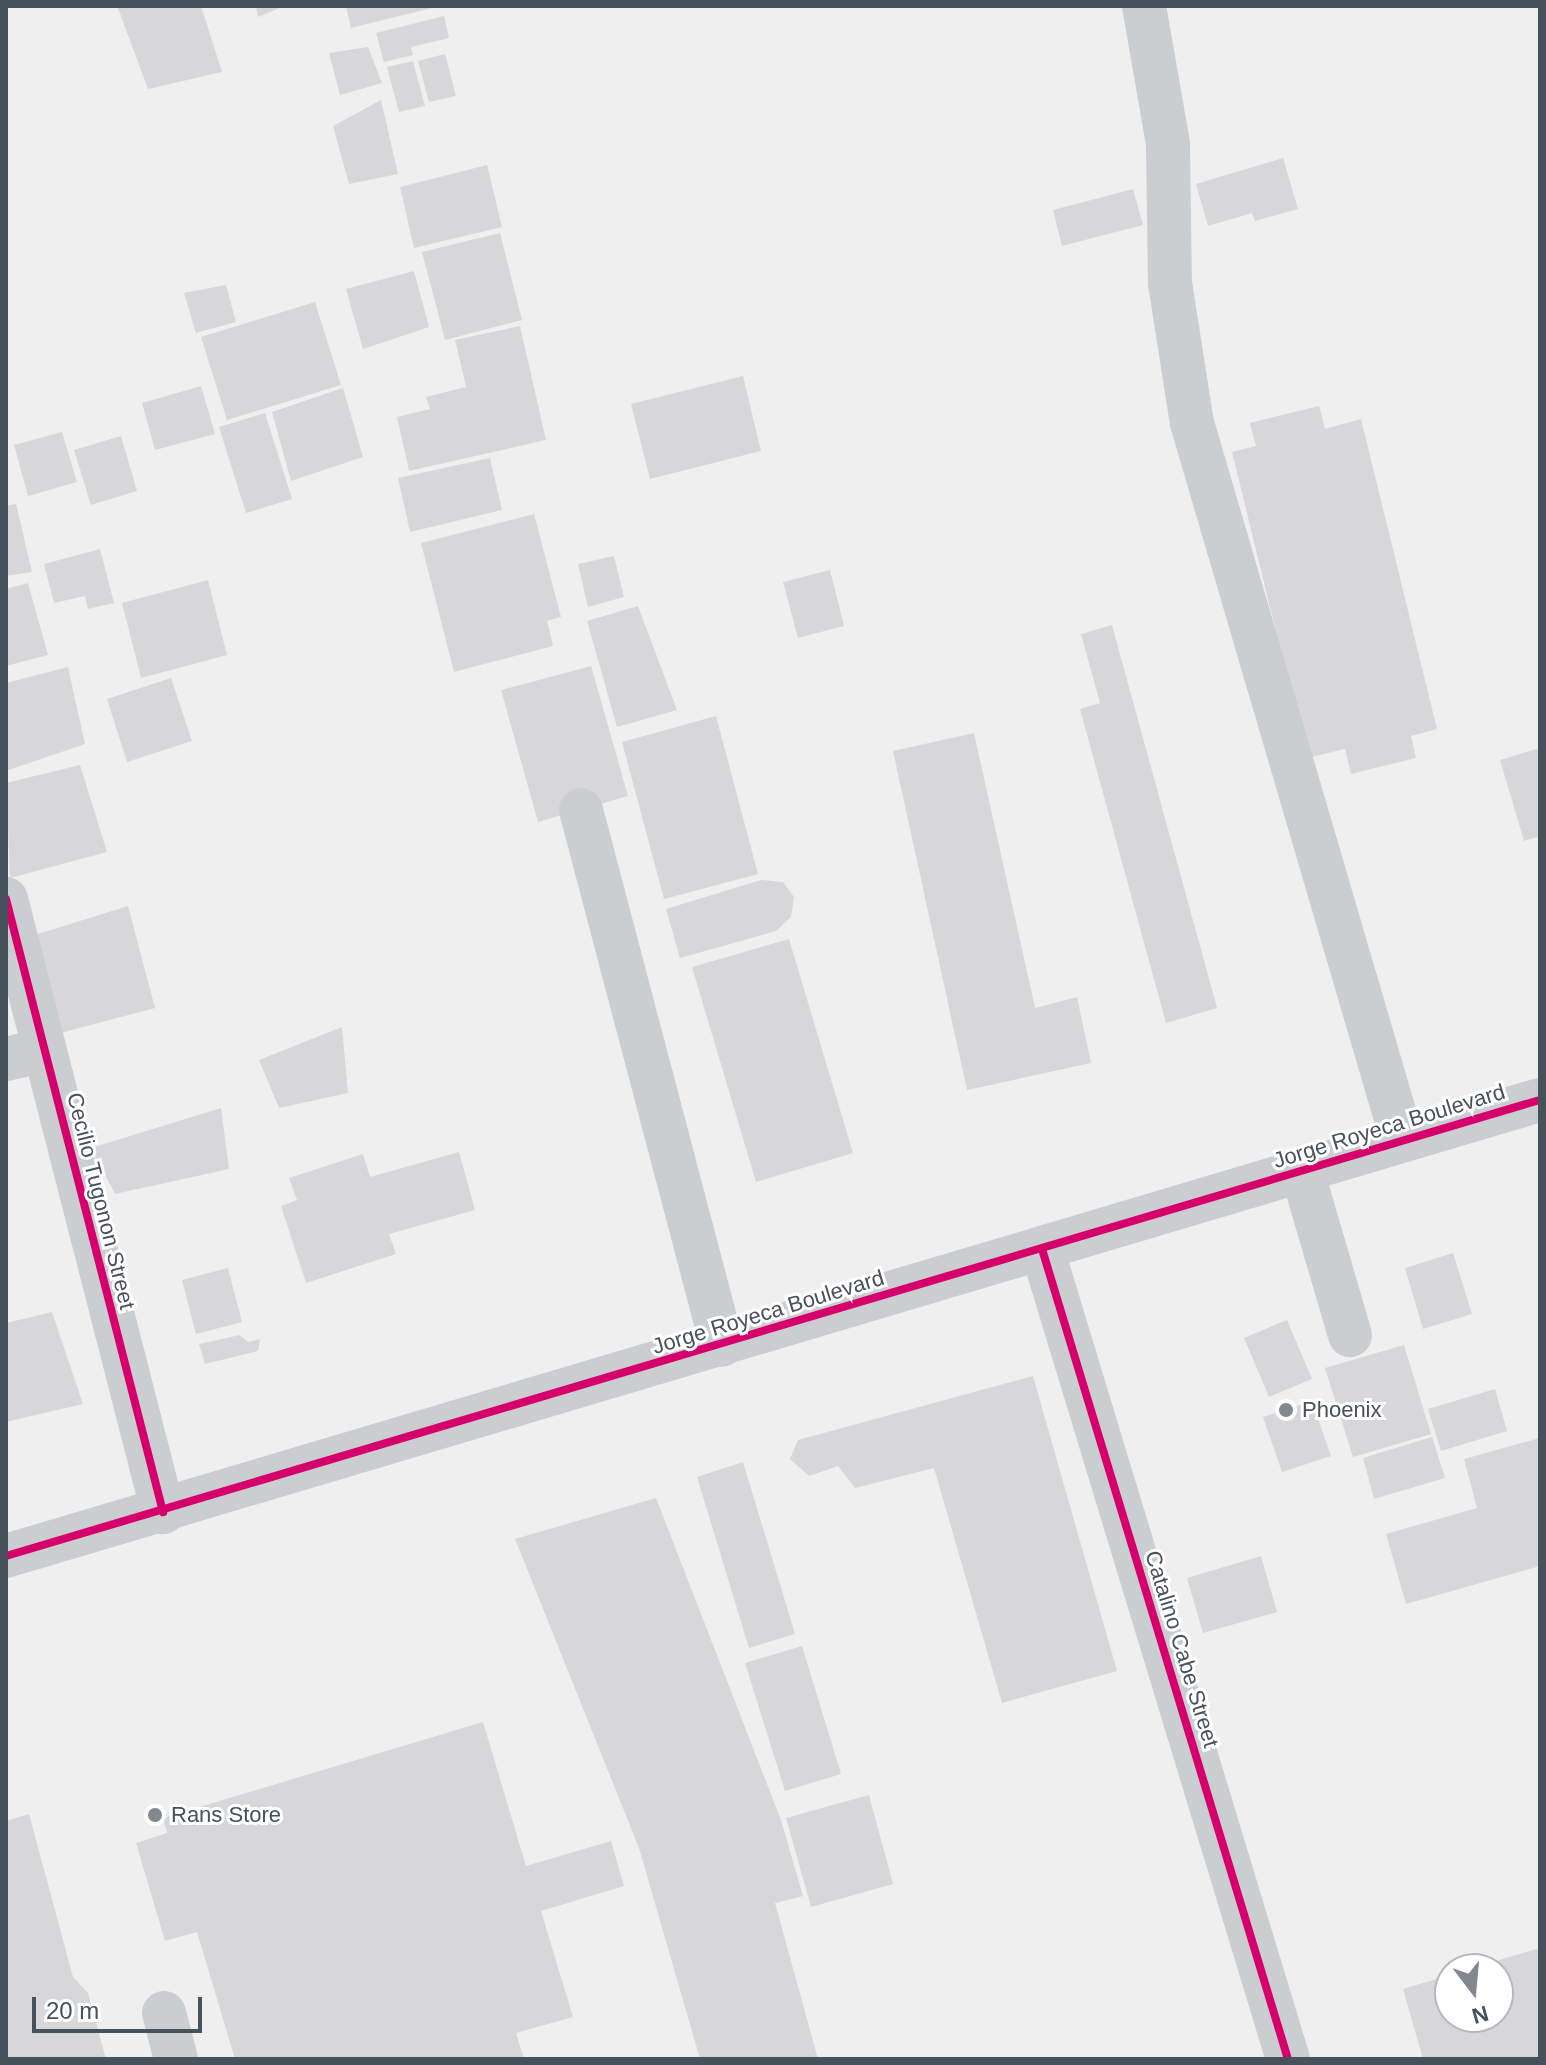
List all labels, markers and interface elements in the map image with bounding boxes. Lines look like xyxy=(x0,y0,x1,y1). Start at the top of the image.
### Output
street label: Jorge Royeca Boulevard xyxy=(1270,1078,1508,1174)
street label: Cecilio Tugonon Street xyxy=(61,1090,141,1312)
street label: Jorge Royeca Boulevard xyxy=(649,1264,887,1360)
place label: Phoenix xyxy=(1302,1397,1382,1423)
marker: Phoenix xyxy=(1277,1401,1295,1419)
street label: Catalino Cabe Street xyxy=(1140,1547,1224,1751)
place label: Rans Store xyxy=(171,1802,281,1828)
marker: Rans Store xyxy=(146,1806,164,1824)
north arrow xyxy=(1434,1953,1514,2033)
scale bar xyxy=(36,1981,206,2031)
text: 20 m xyxy=(46,1997,99,2024)
text: N xyxy=(1469,2000,1491,2029)

